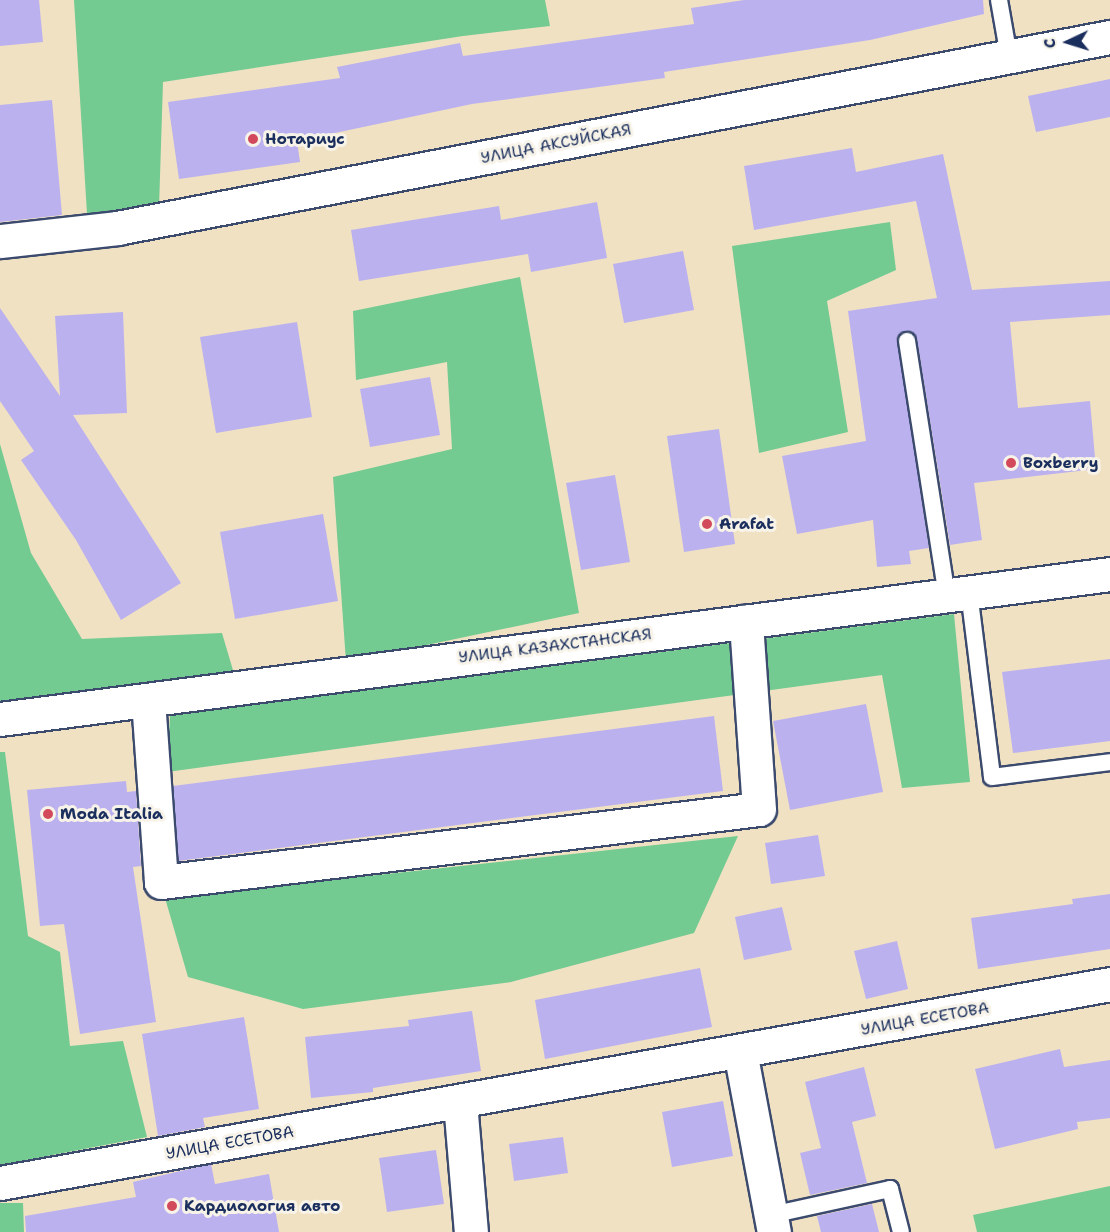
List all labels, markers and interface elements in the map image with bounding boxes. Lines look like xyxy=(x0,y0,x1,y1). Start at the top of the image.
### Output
north arrow xyxy=(1038,12,1098,72)
text: С xyxy=(1039,38,1060,49)
street label: УЛИЦА АКСУЙСКАЯ xyxy=(479,120,633,168)
place label: Нотариус xyxy=(265,129,345,149)
marker: Нотариус xyxy=(246,132,260,146)
place label: Boxberry xyxy=(1023,453,1099,473)
marker: Boxberry xyxy=(1004,456,1018,470)
place label: Arafat xyxy=(719,514,774,534)
marker: Arafat xyxy=(700,517,714,531)
street label: УЛИЦА КАЗАХСТАНСКАЯ xyxy=(457,625,653,667)
place label: Moda Italia xyxy=(60,804,163,824)
marker: Moda Italia xyxy=(41,807,55,821)
street label: УЛИЦА ЕСЕТОВА xyxy=(859,998,991,1040)
street label: УЛИЦА ЕСЕТОВА xyxy=(164,1122,296,1164)
place label: Кардиология авто xyxy=(184,1196,340,1216)
marker: Кардиология авто xyxy=(165,1199,179,1213)

